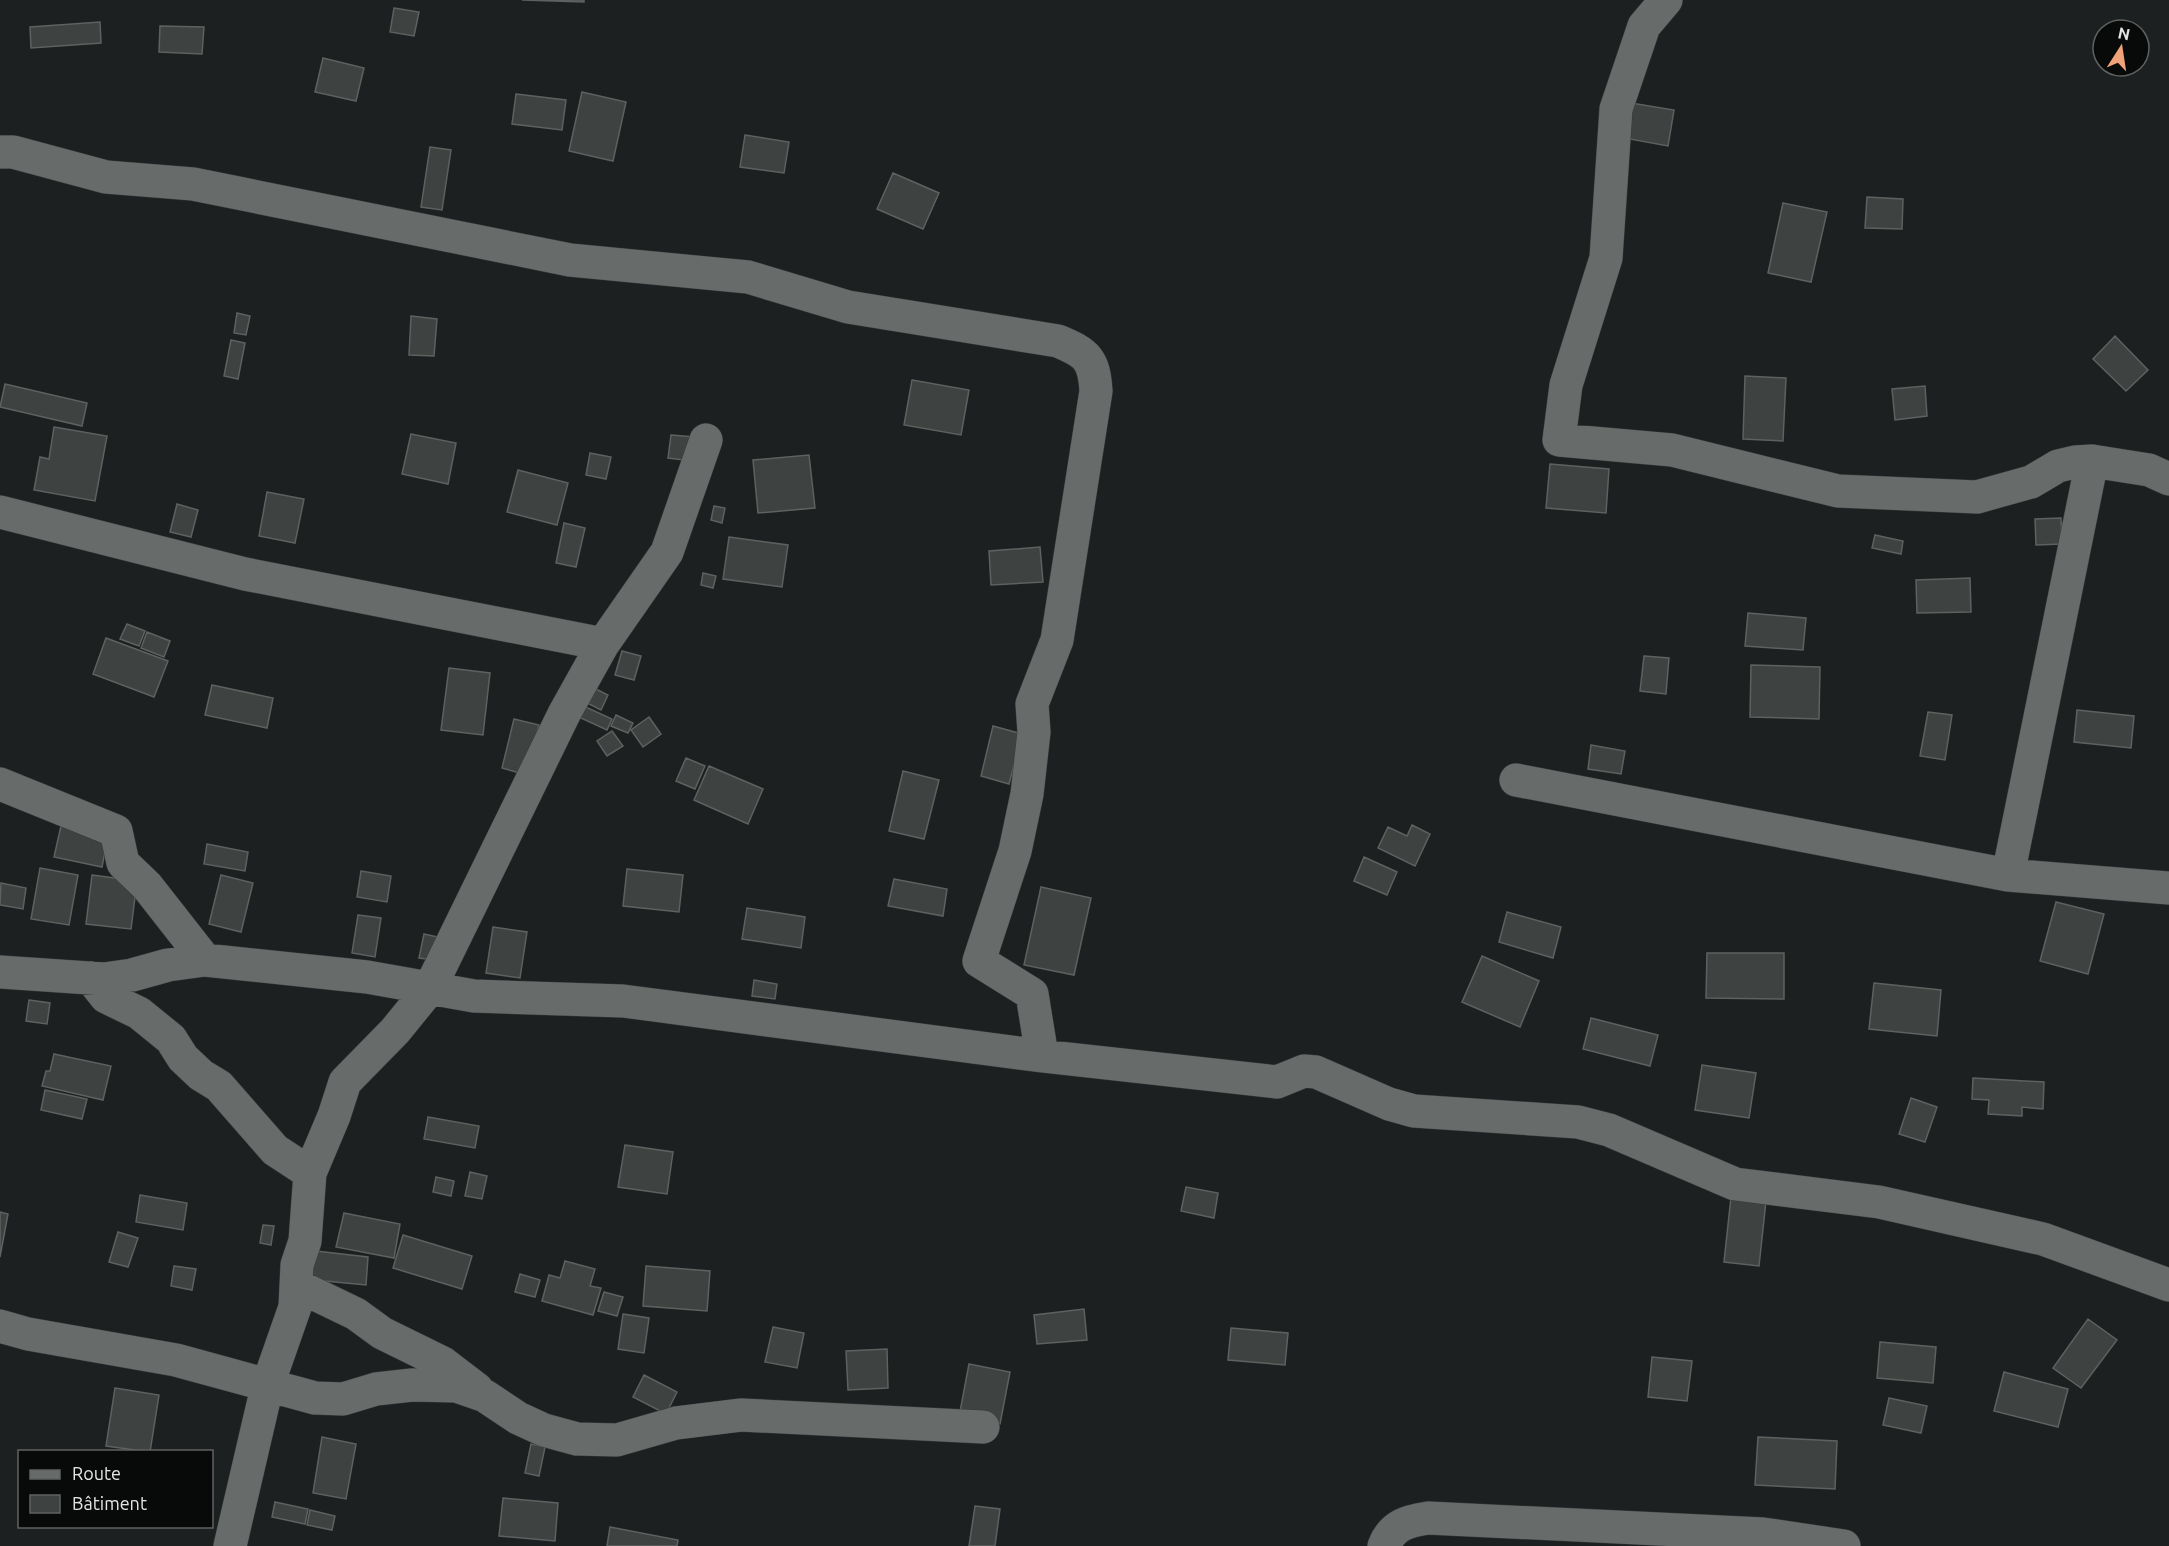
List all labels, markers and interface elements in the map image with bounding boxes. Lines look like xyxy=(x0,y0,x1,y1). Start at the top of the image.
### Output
north arrow xyxy=(2091,18,2151,78)
text: N xyxy=(2116,23,2132,43)
legend xyxy=(18,1450,213,1528)
text: Route xyxy=(72,1463,121,1483)
text: Bâtiment xyxy=(72,1493,147,1513)

